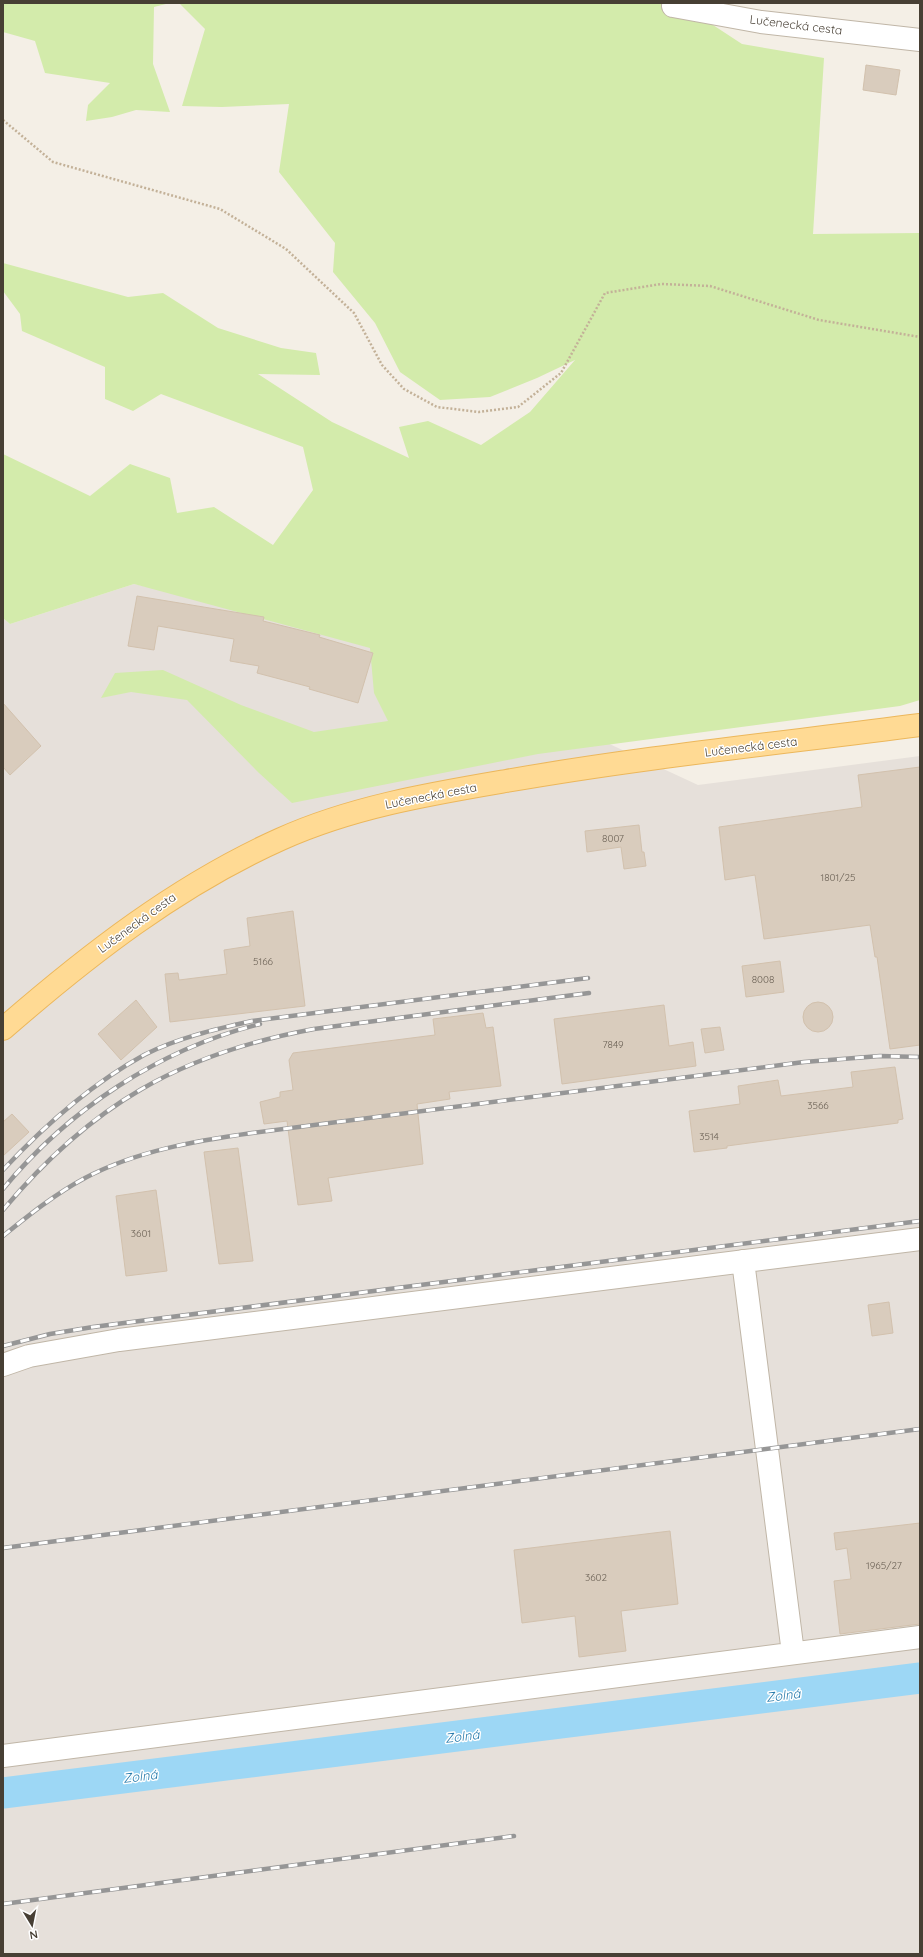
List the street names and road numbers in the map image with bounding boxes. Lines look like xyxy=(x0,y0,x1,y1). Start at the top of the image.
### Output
street label: Lučenecká cesta xyxy=(749,11,843,38)
street label: Lučenecká cesta xyxy=(704,733,798,760)
street label: Lučenecká cesta xyxy=(384,779,478,812)
street label: Lučenecká cesta xyxy=(95,889,179,956)

